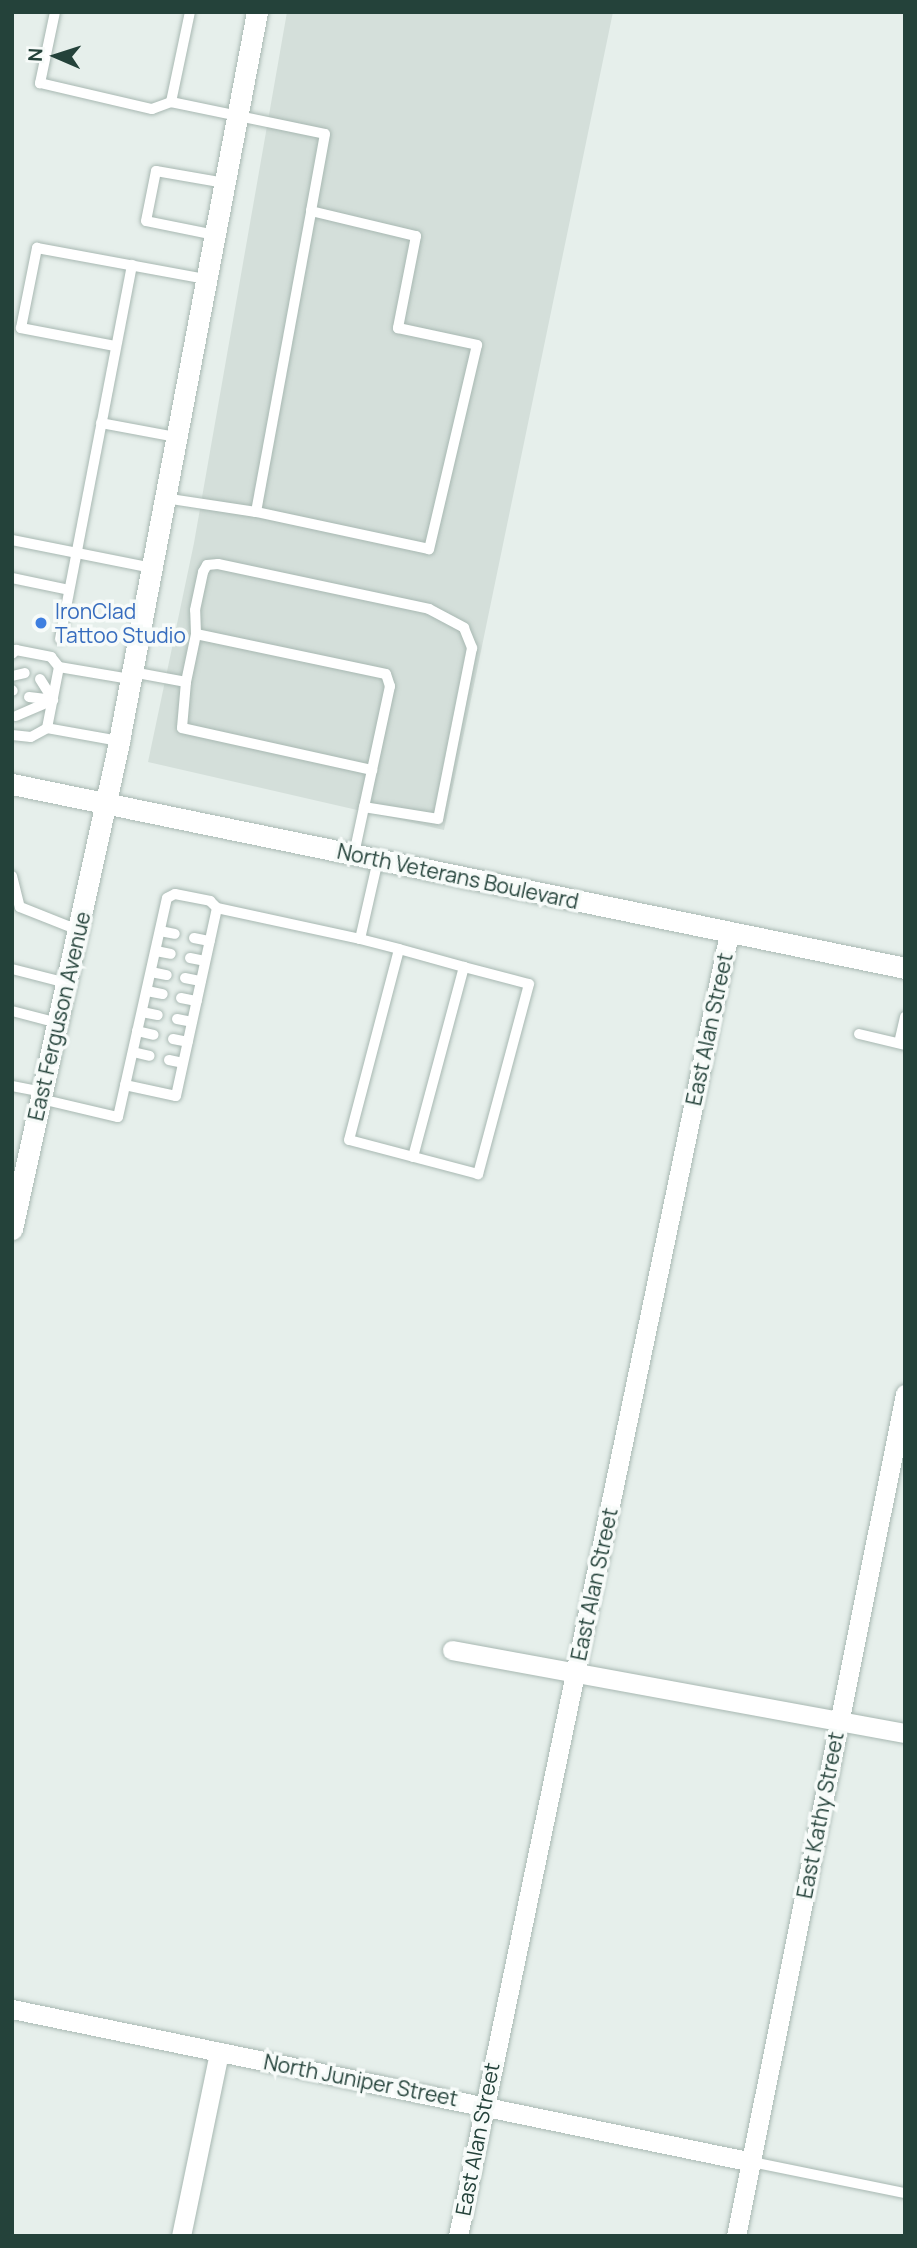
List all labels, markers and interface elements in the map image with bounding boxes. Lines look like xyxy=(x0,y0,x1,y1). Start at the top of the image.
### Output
north arrow xyxy=(21,21,91,91)
text: N xyxy=(22,47,48,62)
place label: IronClad Tattoo Studio xyxy=(55,598,186,648)
marker: IronClad Tattoo Studio xyxy=(33,615,49,631)
street label: North Veterans Boulevard xyxy=(335,838,581,914)
street label: East Ferguson Avenue xyxy=(23,909,95,1123)
street label: East Alan Street xyxy=(681,950,737,1108)
street label: East Alan Street xyxy=(566,1505,622,1663)
street label: East Kathy Street xyxy=(791,1730,849,1900)
street label: North Juniper Street xyxy=(262,2049,460,2111)
street label: East Alan Street xyxy=(450,2060,504,2218)

